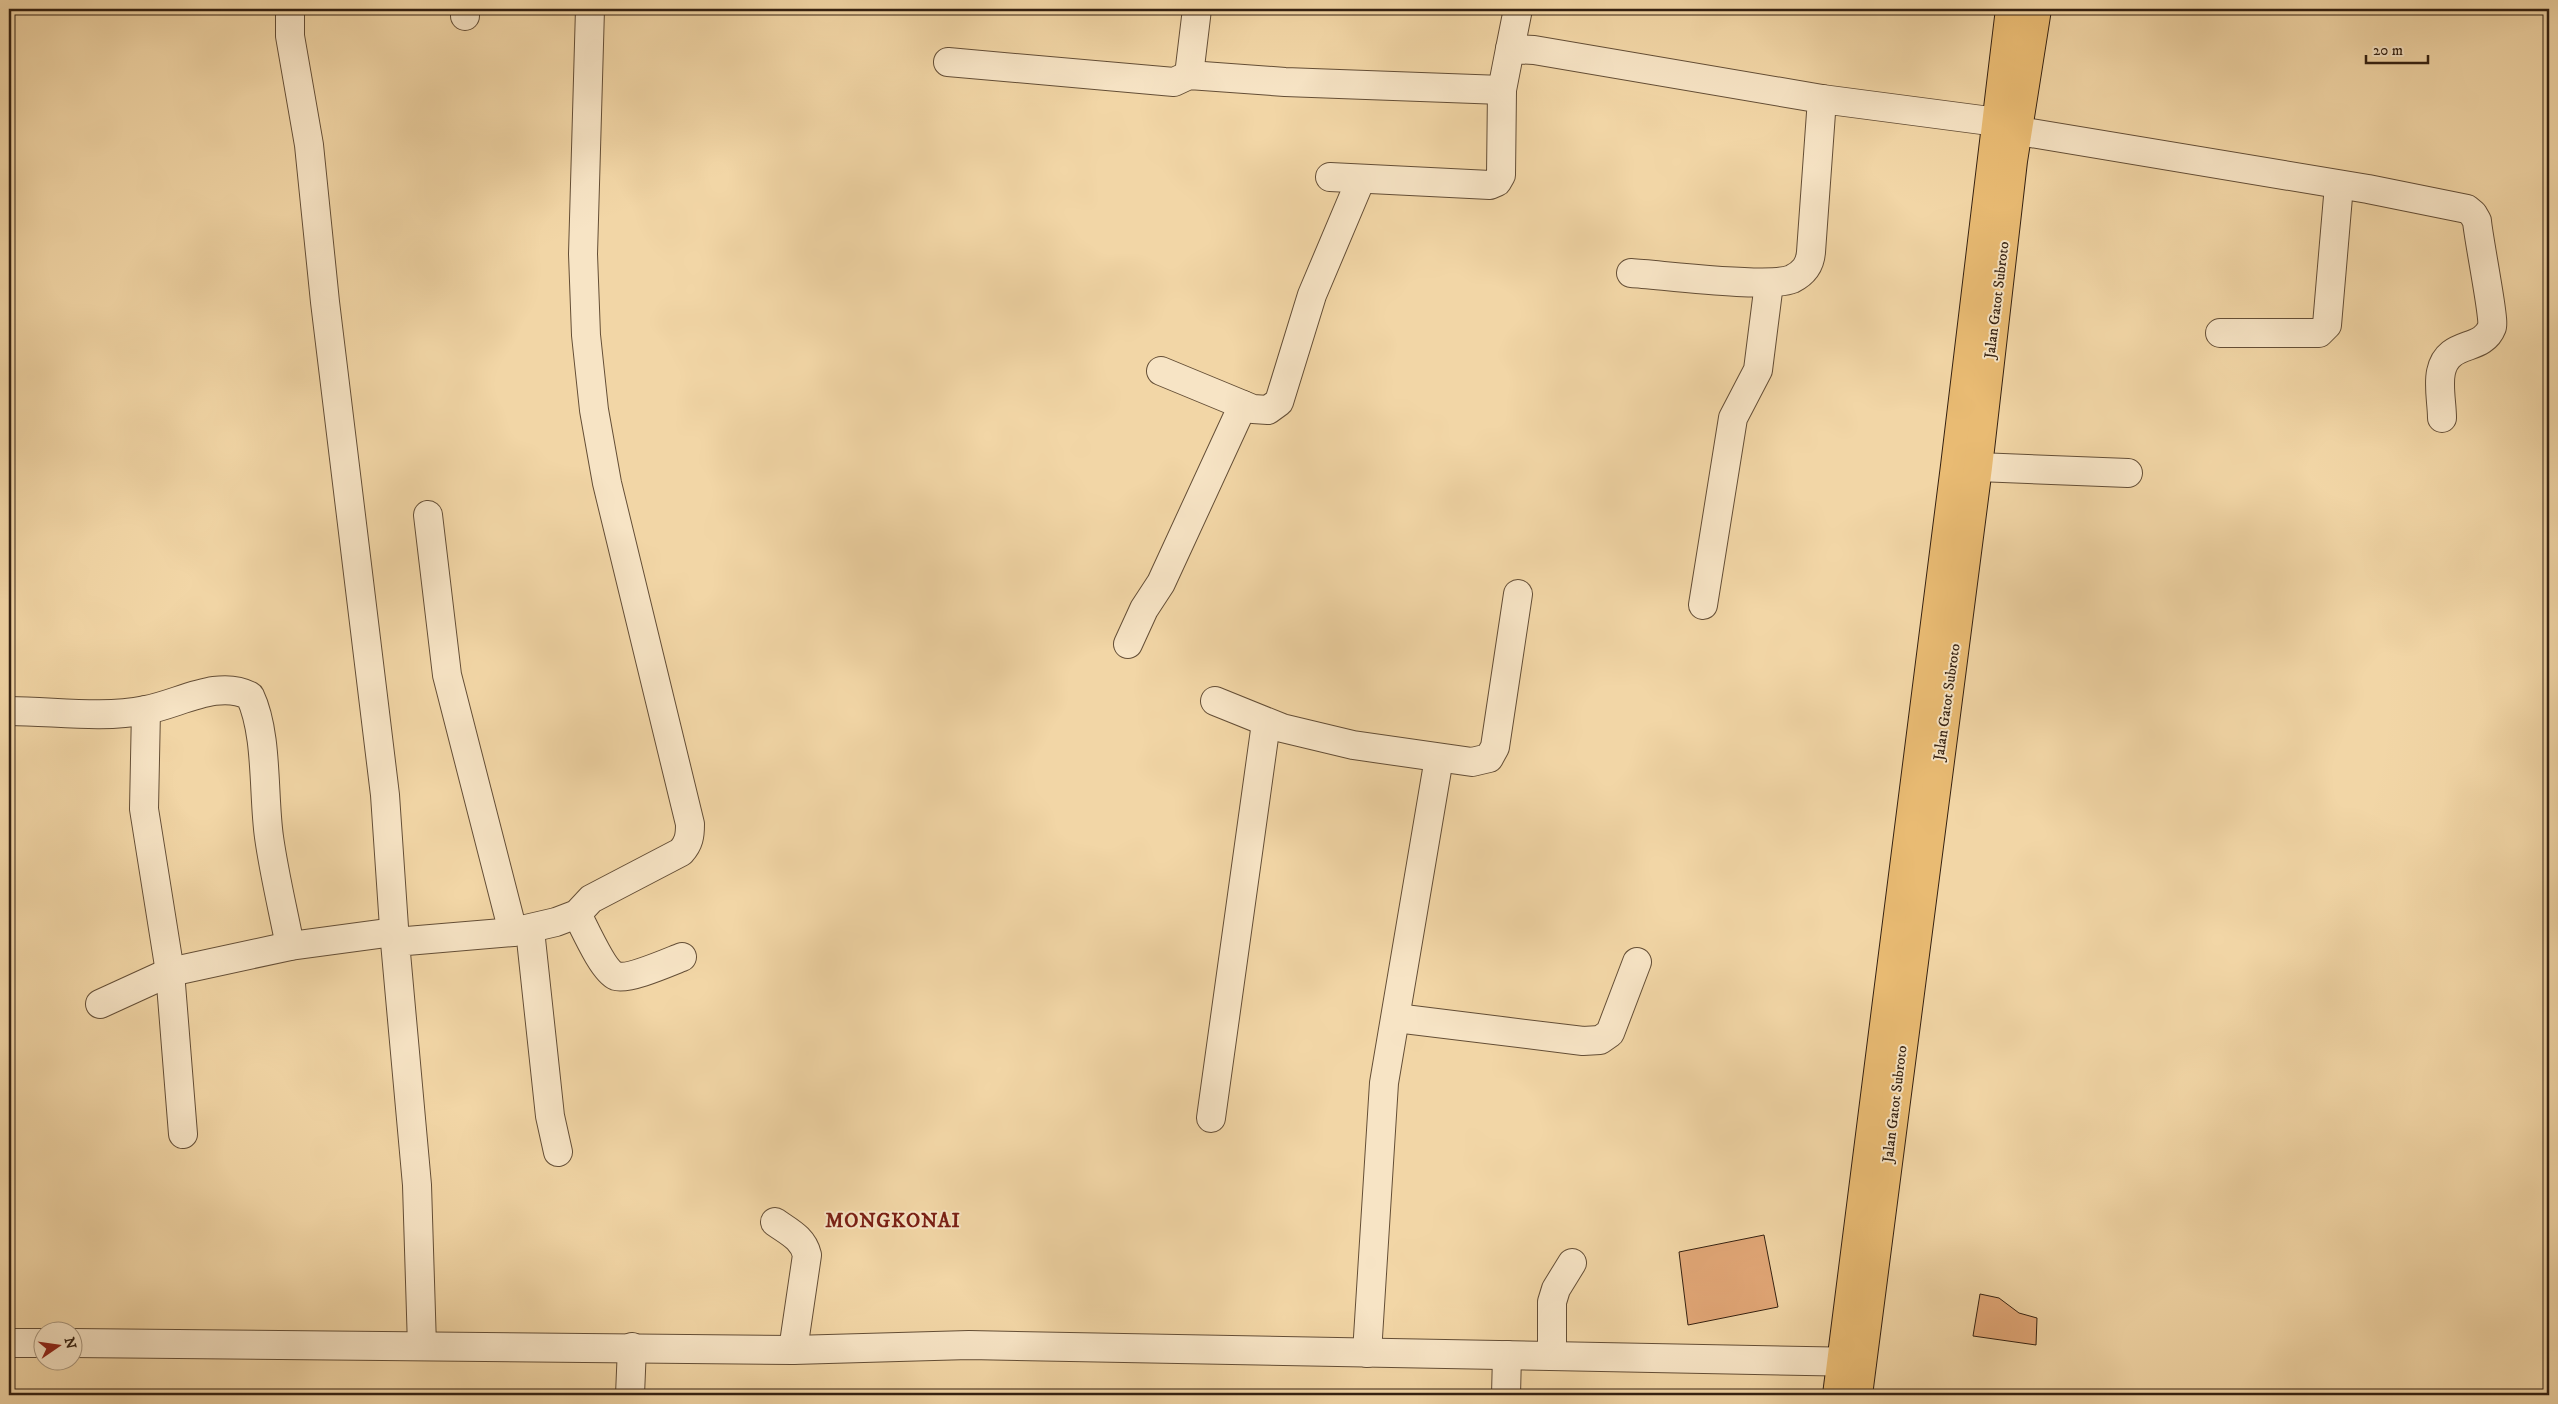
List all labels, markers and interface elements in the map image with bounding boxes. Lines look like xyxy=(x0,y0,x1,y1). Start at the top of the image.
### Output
scale bar xyxy=(2366,32,2428,64)
text: 20 m xyxy=(2373,41,2403,60)
street label: Jalan Gatot Subroto xyxy=(1980,240,2014,362)
street label: Jalan Gatot Subroto xyxy=(1929,642,1965,764)
street label: Jalan Gatot Subroto xyxy=(1878,1044,1912,1166)
district label: MONGKONAI xyxy=(825,1209,961,1234)
north arrow xyxy=(32,1322,82,1372)
text: N xyxy=(60,1336,80,1351)

